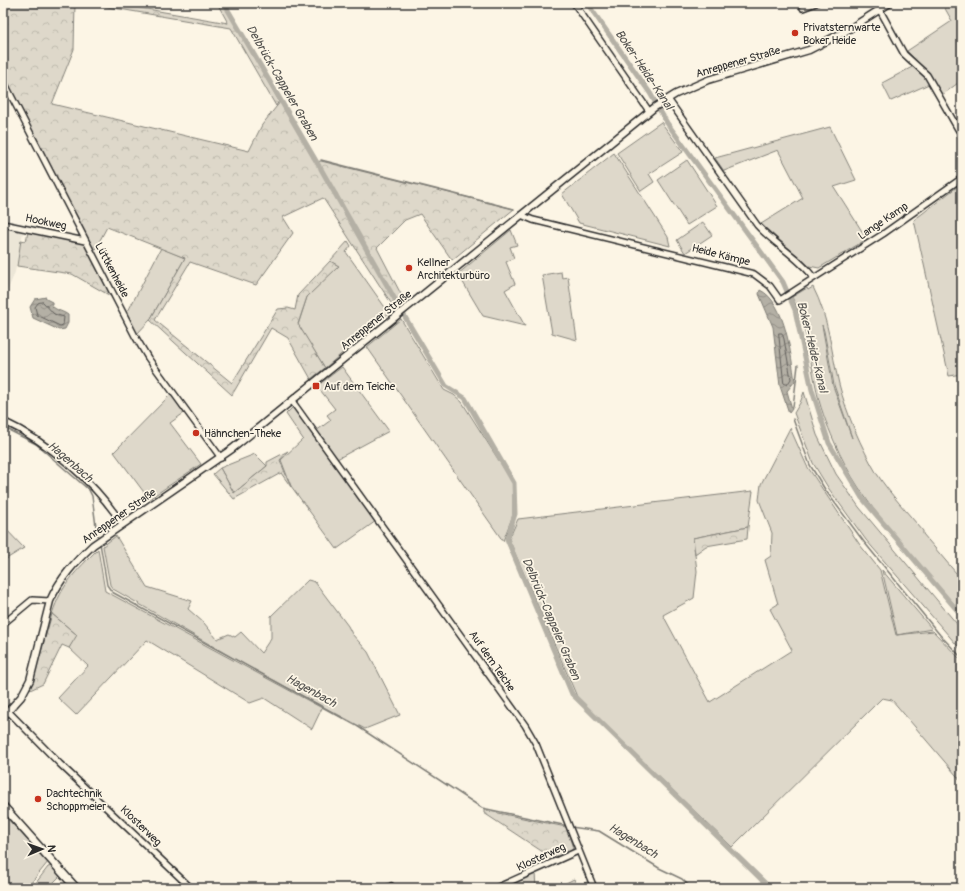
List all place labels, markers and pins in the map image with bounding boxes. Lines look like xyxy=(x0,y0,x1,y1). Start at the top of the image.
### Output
place label: Privatsternwarte Boker Heide xyxy=(803,21,881,47)
marker: Privatsternwarte Boker Heide xyxy=(790,28,800,38)
place label: Kellner Architekturbüro xyxy=(417,256,490,282)
marker: Kellner Architekturbüro xyxy=(404,263,414,273)
place label: Auf dem Teiche xyxy=(324,380,396,393)
marker: Auf dem Teiche xyxy=(311,381,321,391)
place label: Hähnchen-Theke xyxy=(204,427,282,440)
marker: Hähnchen-Theke xyxy=(191,428,201,438)
place label: Dachtechnik Schoppmeier xyxy=(46,787,106,813)
marker: Dachtechnik Schoppmeier xyxy=(33,794,43,804)

